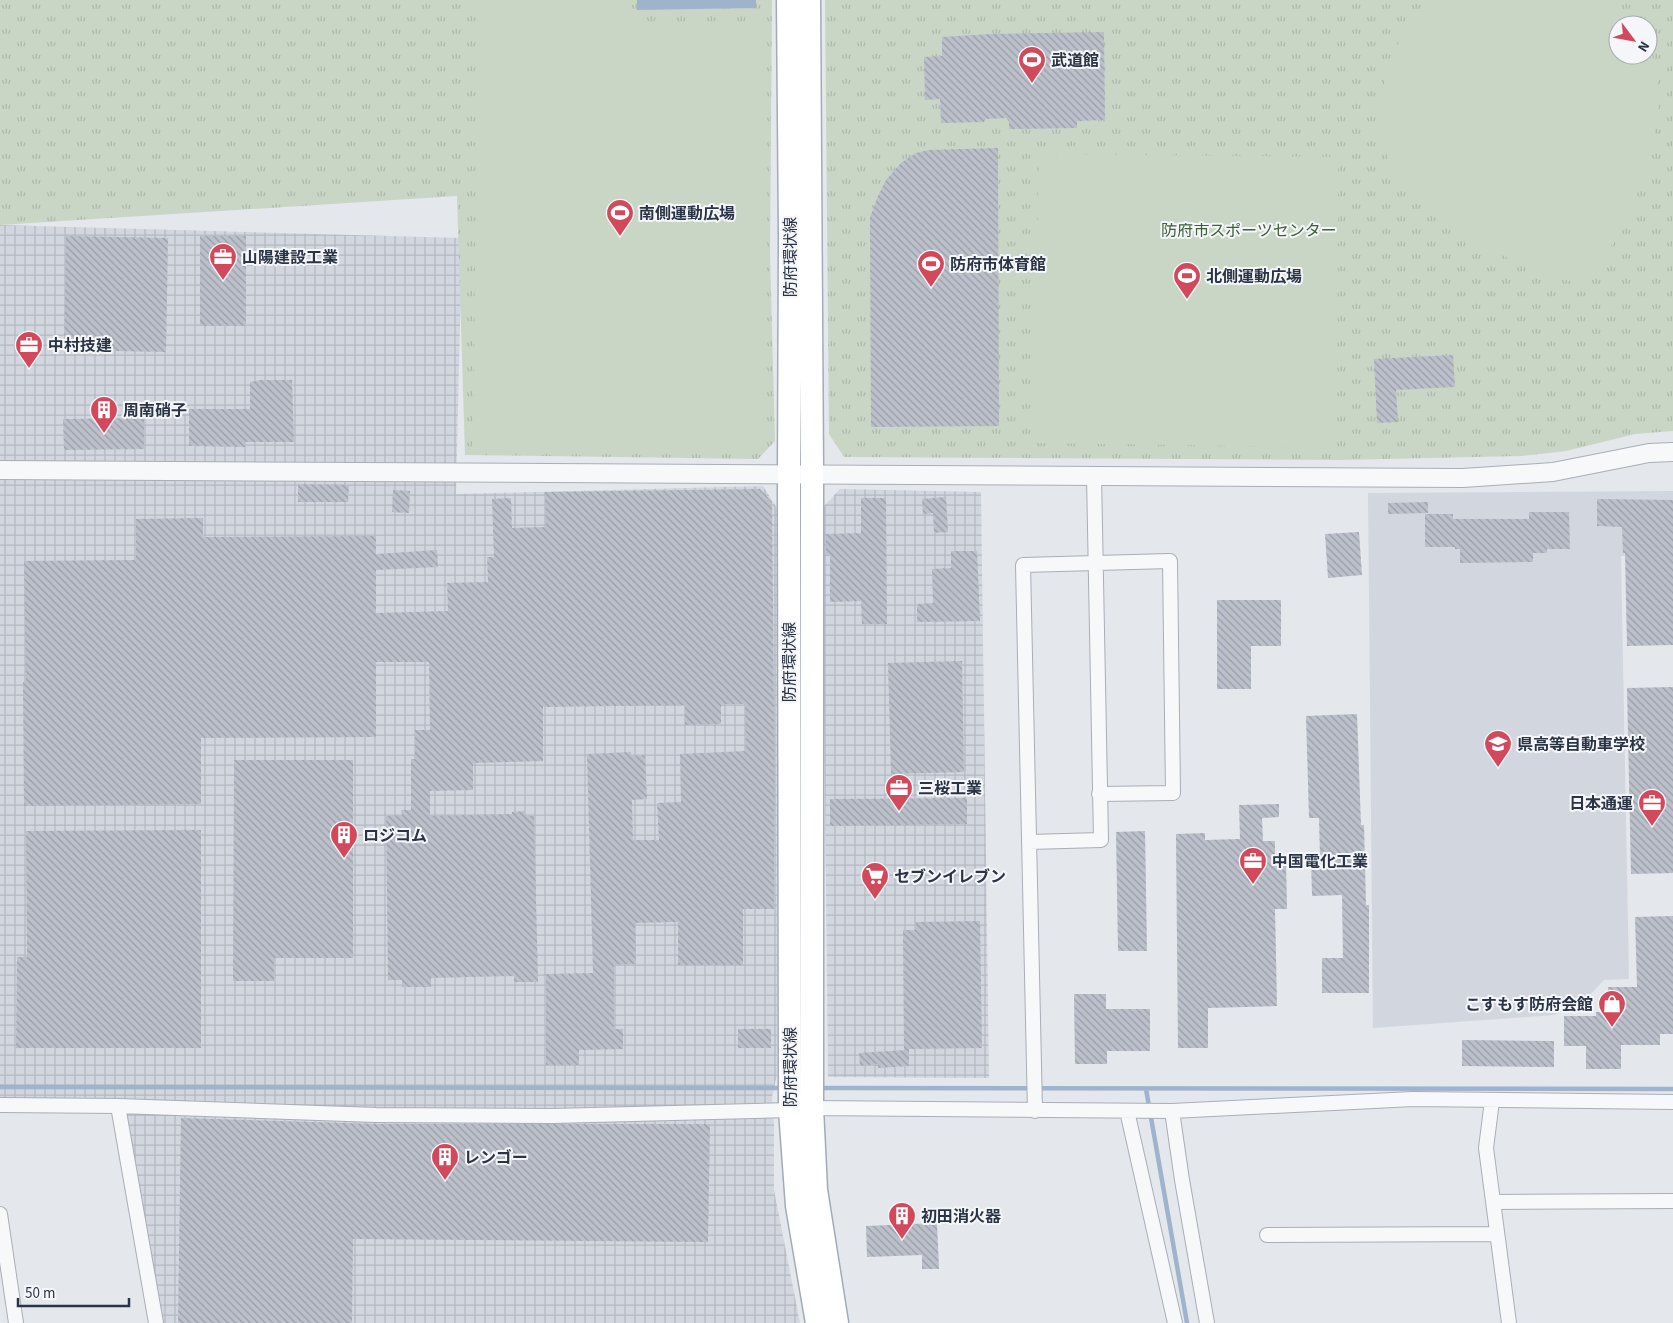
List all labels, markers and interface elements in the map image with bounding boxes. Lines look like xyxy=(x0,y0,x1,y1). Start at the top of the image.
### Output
north arrow xyxy=(1608,15,1658,65)
text: N xyxy=(1632,37,1654,56)
sports icon: 武道館 xyxy=(1017,45,1047,84)
place label: 武道館 xyxy=(1051,50,1099,72)
sports icon: 南側運動広場 xyxy=(605,198,635,237)
place label: 南側運動広場 xyxy=(639,203,735,225)
street label: 防府環状線 xyxy=(780,217,802,297)
park label: 防府市スポーツセンター xyxy=(1161,220,1337,242)
office icon: 山陽建設工業 xyxy=(208,242,238,281)
place label: 山陽建設工業 xyxy=(242,247,338,269)
sports icon: 防府市体育館 xyxy=(916,249,946,288)
place label: 防府市体育館 xyxy=(950,254,1046,276)
sports icon: 北側運動広場 xyxy=(1172,261,1202,300)
place label: 北側運動広場 xyxy=(1206,266,1302,288)
office icon: 中村技建 xyxy=(14,330,44,369)
place label: 中村技建 xyxy=(48,335,112,357)
building icon: 周南硝子 xyxy=(89,395,119,434)
place label: 周南硝子 xyxy=(123,400,187,422)
street label: 防府環状線 xyxy=(779,622,801,702)
school or university icon: 県高等自動車学校 xyxy=(1483,729,1513,768)
place label: 県高等自動車学校 xyxy=(1517,734,1645,756)
office icon: 三桜工業 xyxy=(884,773,914,812)
place label: 三桜工業 xyxy=(918,778,982,800)
office icon: 日本通運 xyxy=(1637,788,1667,827)
place label: 日本通運 xyxy=(1569,793,1633,815)
building icon: ロジコム xyxy=(329,820,359,859)
place label: ロジコム xyxy=(363,825,427,847)
office icon: 中国電化工業 xyxy=(1238,846,1268,885)
place label: 中国電化工業 xyxy=(1272,851,1368,873)
supermarket icon: セブンイレブン xyxy=(860,861,890,900)
place label: セブンイレブン xyxy=(894,866,1006,888)
shop icon: こすもす防府会館 xyxy=(1597,989,1627,1028)
place label: こすもす防府会館 xyxy=(1465,994,1593,1016)
street label: 防府環状線 xyxy=(780,1027,802,1107)
building icon: レンゴー xyxy=(430,1142,460,1181)
place label: レンゴー xyxy=(464,1147,528,1169)
building icon: 初田消火器 xyxy=(887,1201,917,1240)
place label: 初田消火器 xyxy=(921,1206,1002,1228)
scale bar xyxy=(18,1276,129,1308)
text: 50 m xyxy=(25,1283,55,1304)

